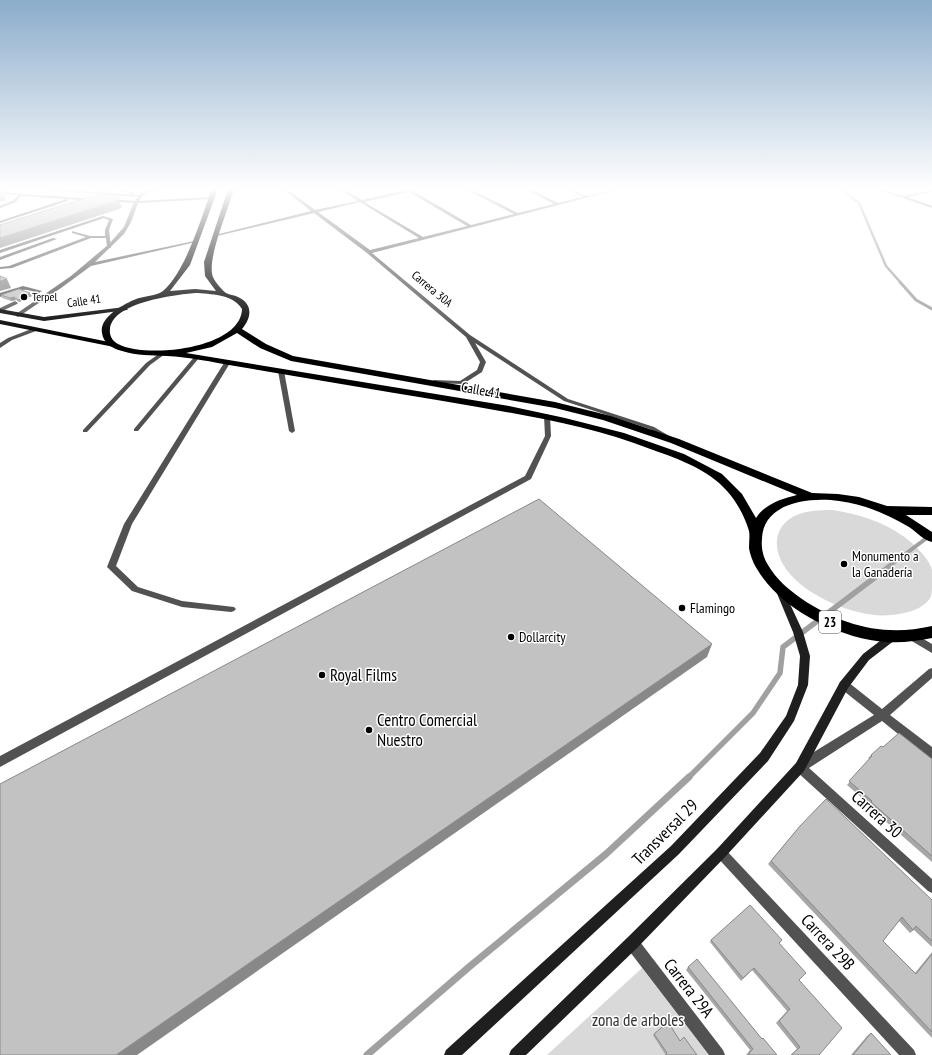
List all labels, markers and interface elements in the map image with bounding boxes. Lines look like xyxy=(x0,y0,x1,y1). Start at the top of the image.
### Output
street label: Carrera 30A xyxy=(409,267,456,310)
place label: Terpel xyxy=(32,289,58,304)
street label: Calle 41 xyxy=(66,291,102,310)
marker: Terpel xyxy=(19,292,29,302)
street label: Calle 41 xyxy=(460,378,502,402)
place label: Monumento a la Ganadería xyxy=(852,547,919,581)
marker: Monumento a la Ganadería xyxy=(839,559,849,569)
place label: Flamingo xyxy=(690,599,735,617)
marker: Flamingo xyxy=(677,603,687,613)
road number: 23 xyxy=(819,611,841,633)
place label: Dollarcity xyxy=(519,628,566,646)
marker: Dollarcity xyxy=(506,632,516,642)
place label: Royal Films xyxy=(330,664,397,686)
marker: Royal Films xyxy=(317,670,327,680)
place label: Centro Comercial Nuestro xyxy=(377,709,477,751)
marker: Centro Comercial Nuestro xyxy=(364,725,374,735)
street label: Carrera 30 xyxy=(847,785,907,843)
street label: Transversal 29 xyxy=(627,794,703,870)
street label: Carrera 29B xyxy=(796,909,860,975)
street label: Carrera 29A xyxy=(659,954,719,1022)
park label: zona de arboles xyxy=(592,1009,684,1031)

